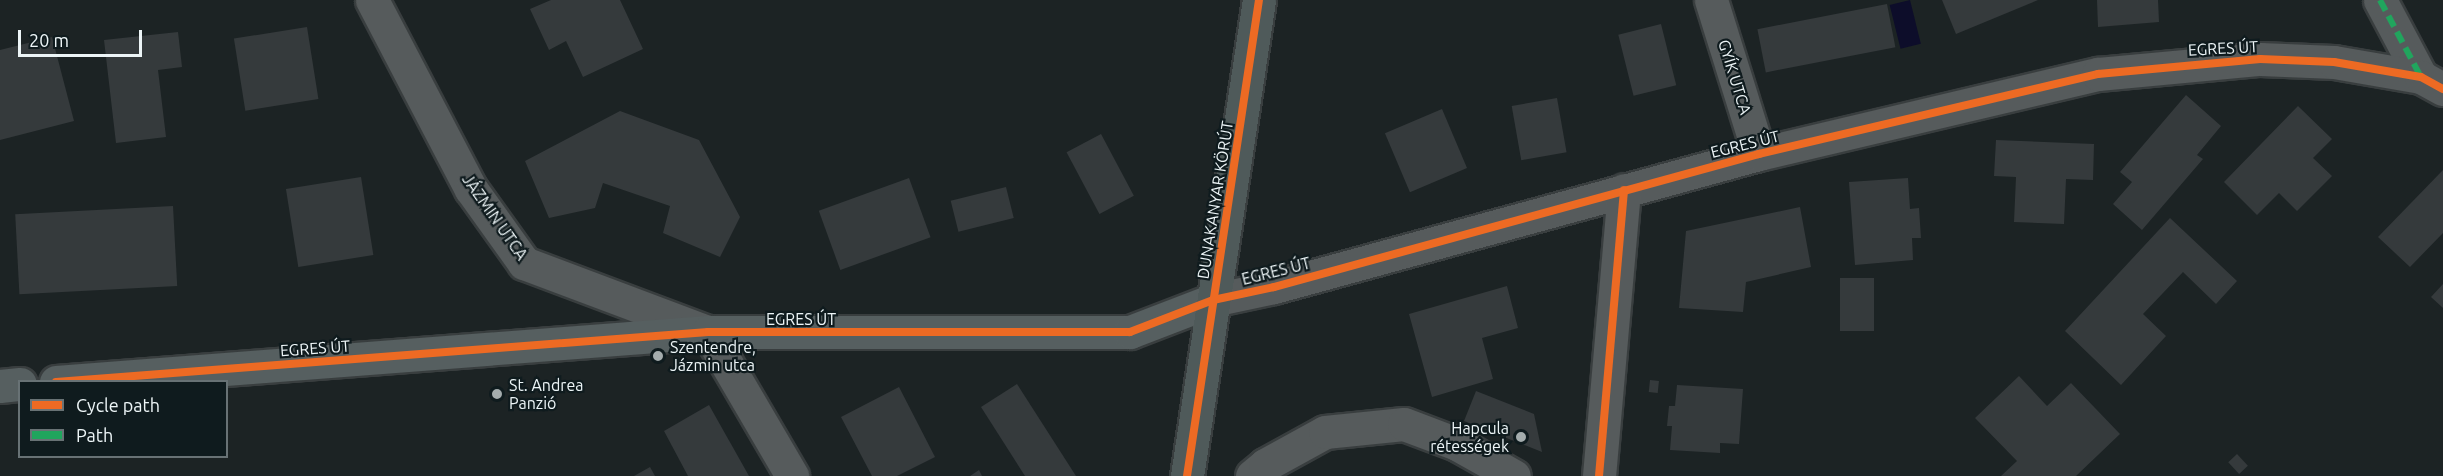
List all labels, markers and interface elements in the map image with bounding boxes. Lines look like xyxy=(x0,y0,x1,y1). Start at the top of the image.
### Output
scale bar xyxy=(21,18,146,56)
text: 20 m xyxy=(29,30,69,50)
street label: GYÍK UTCA xyxy=(1714,37,1756,117)
street label: EGRES ÚT xyxy=(2187,37,2259,59)
street label: DUNAKANYAR KÖRÚT xyxy=(1193,120,1237,280)
street label: EGRES ÚT xyxy=(1709,126,1781,162)
street label: JÁZMIN UTCA xyxy=(458,170,532,264)
street label: EGRES ÚT xyxy=(1240,253,1312,289)
street label: EGRES ÚT xyxy=(766,309,836,329)
street label: EGRES ÚT xyxy=(279,336,351,360)
place label: Szentendre, Jázmin utca xyxy=(670,337,756,375)
marker: Szentendre, Jázmin utca xyxy=(651,349,665,363)
place label: St. Andrea Panzió xyxy=(509,375,583,413)
legend xyxy=(18,380,228,458)
marker: St. Andrea Panzió xyxy=(490,387,504,401)
text: Cycle path xyxy=(76,395,160,415)
place label: Hapcula rétességek xyxy=(1430,418,1509,456)
text: Path xyxy=(76,425,113,445)
marker: Hapcula rétességek xyxy=(1514,430,1528,444)

